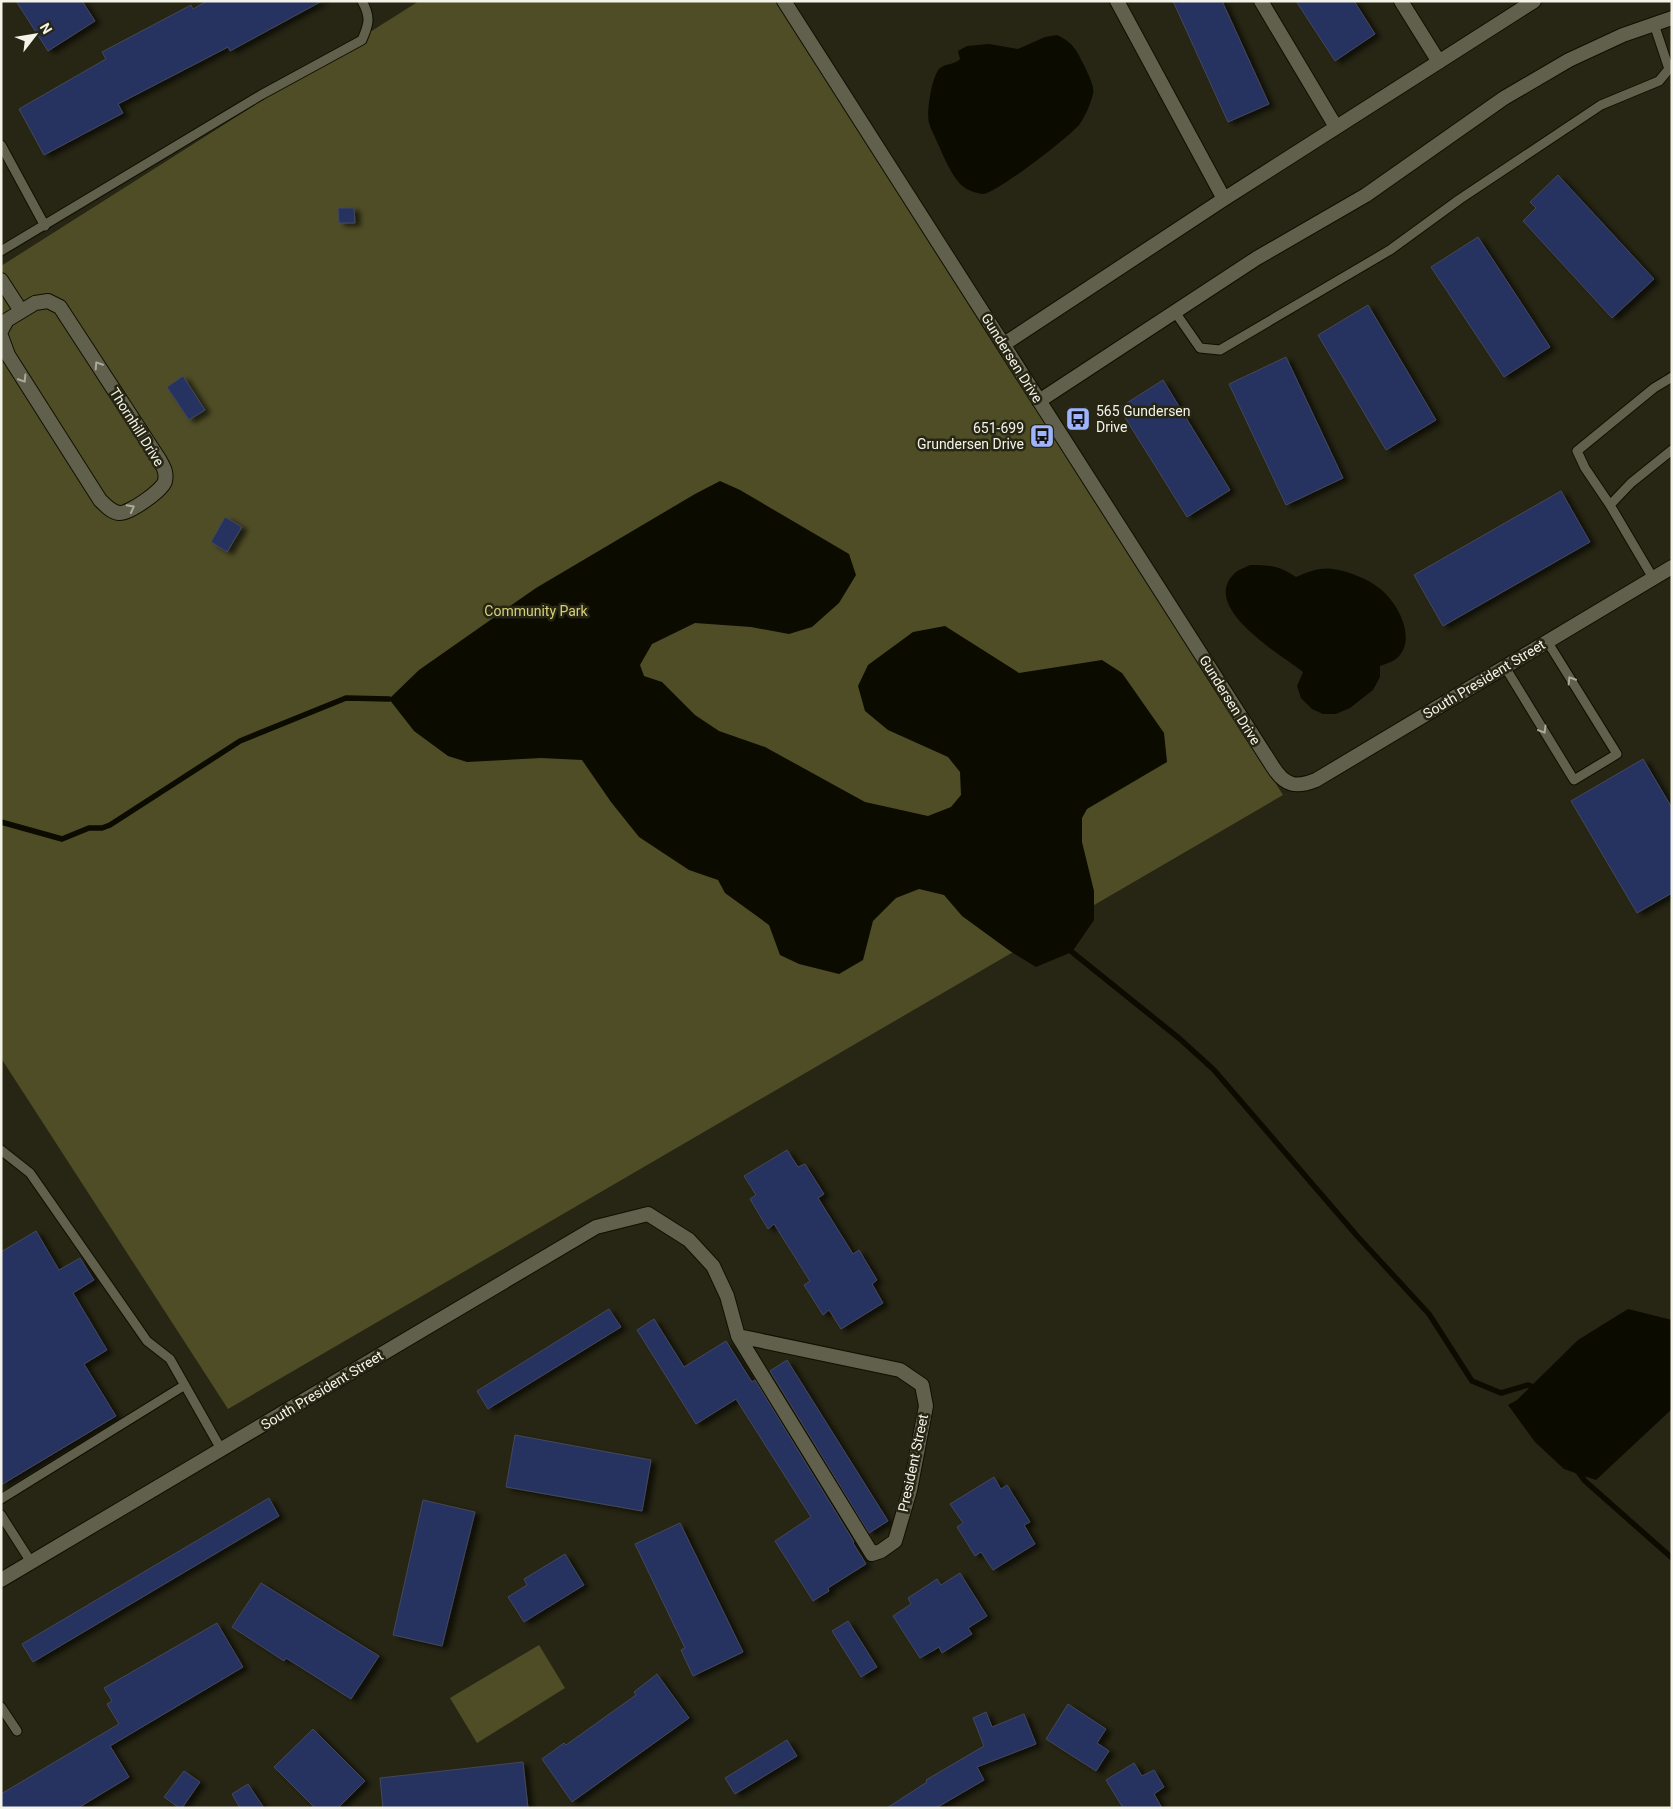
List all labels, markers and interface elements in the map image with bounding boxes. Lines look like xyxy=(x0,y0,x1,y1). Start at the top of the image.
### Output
north arrow xyxy=(10,10,60,60)
text: N xyxy=(37,20,56,37)
street label: Gundersen Drive xyxy=(978,310,1046,406)
one-way arrow xyxy=(95,362,104,371)
one-way arrow xyxy=(17,374,27,383)
street label: Thornhill Drive xyxy=(107,385,167,469)
place label: 565 Gundersen Drive xyxy=(1096,403,1191,435)
bus stop icon: 565 Gundersen Drive xyxy=(1065,406,1091,432)
place label: 651-699 Grundersen Drive xyxy=(917,420,1024,452)
bus stop icon: 651-699 Grundersen Drive xyxy=(1029,423,1055,449)
one-way arrow xyxy=(126,504,135,514)
park label: Community Park xyxy=(484,603,589,619)
street label: South President Street xyxy=(1420,636,1548,722)
street label: Gundersen Drive xyxy=(1196,652,1264,748)
one-way arrow xyxy=(1567,676,1577,685)
one-way arrow xyxy=(1537,724,1547,733)
street label: South President Street xyxy=(258,1347,386,1433)
street label: President Street xyxy=(895,1412,931,1513)

